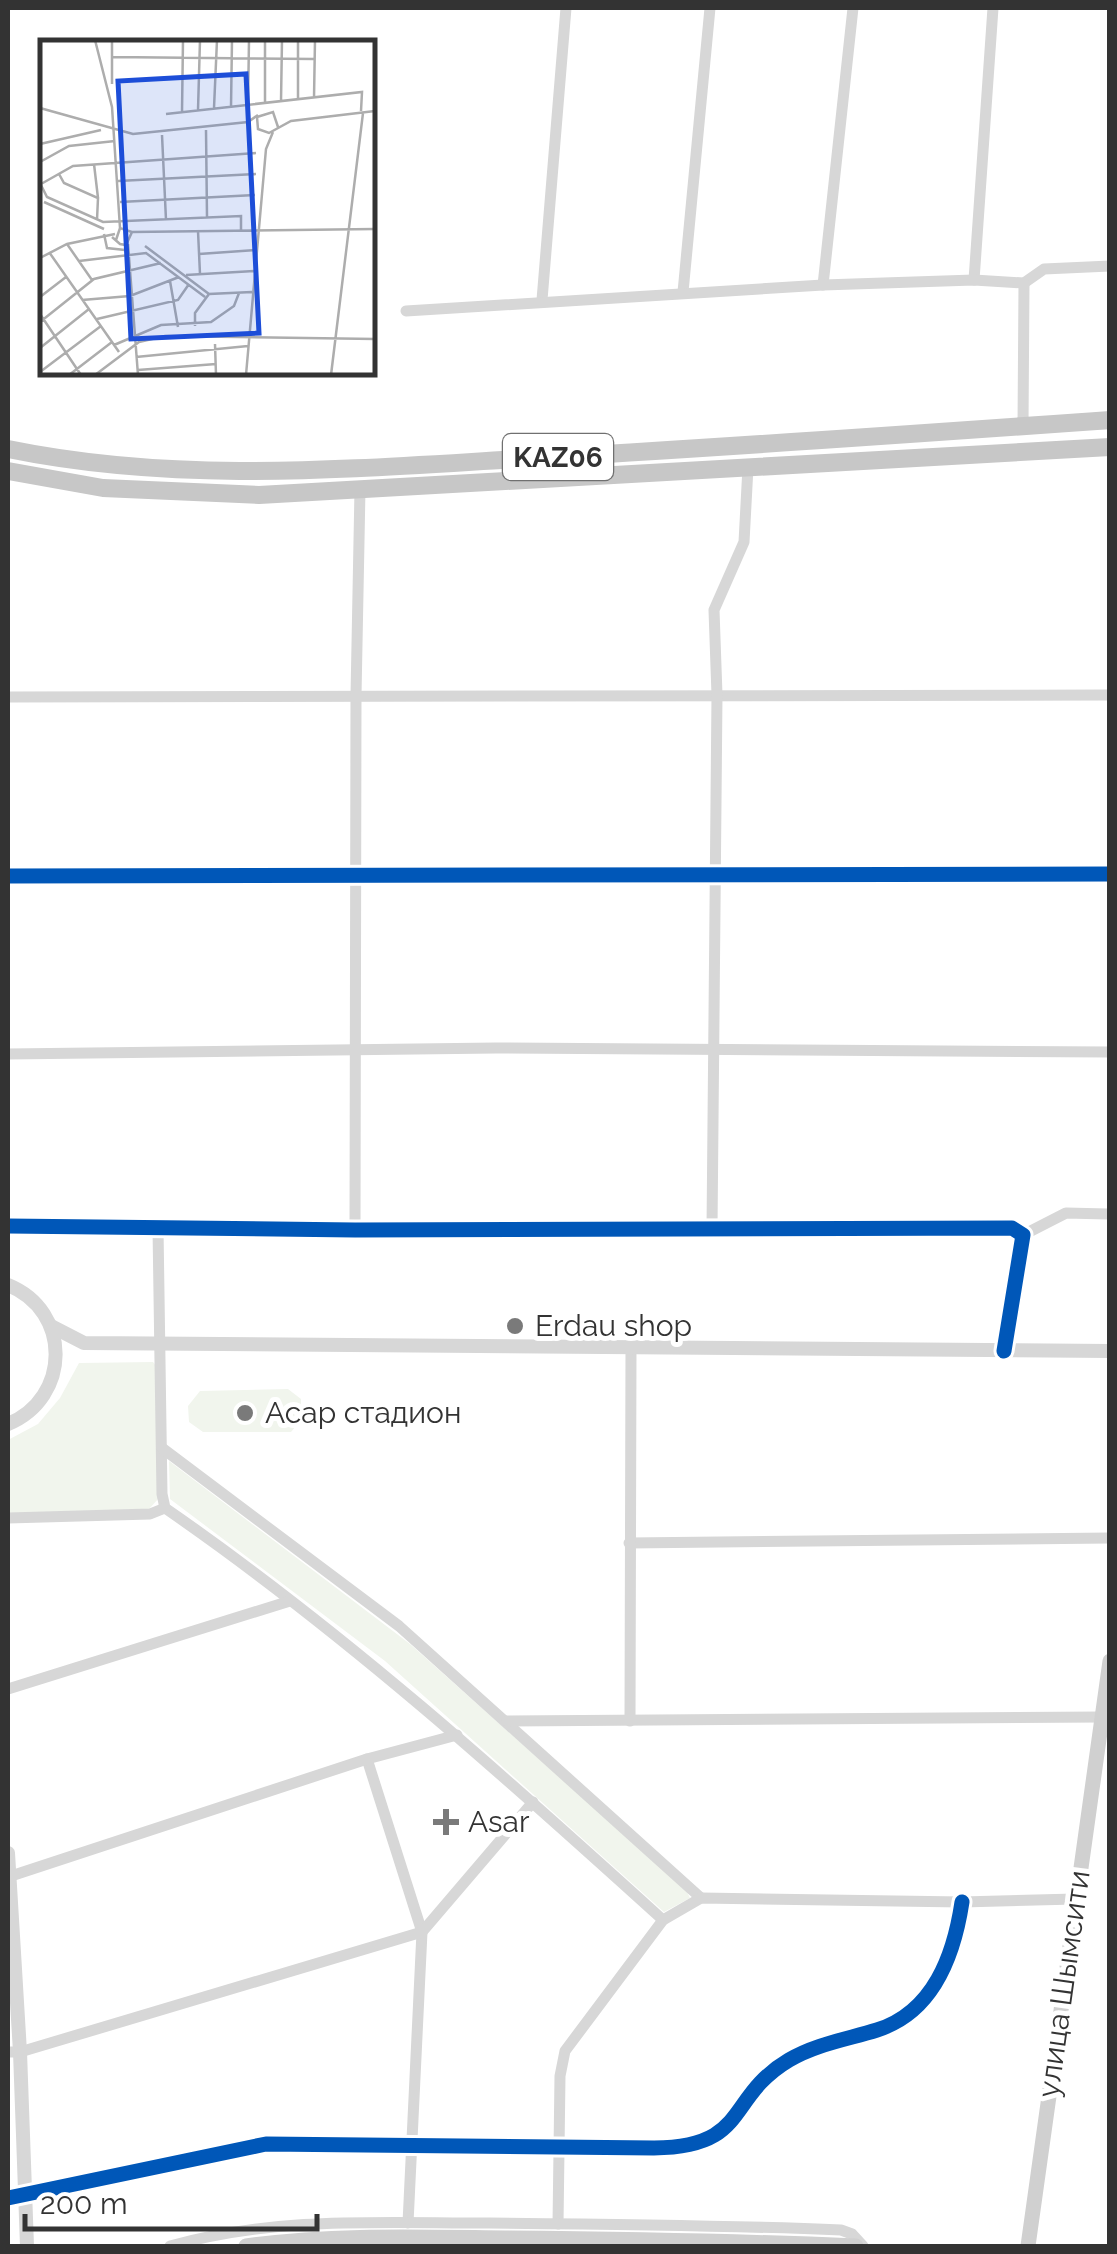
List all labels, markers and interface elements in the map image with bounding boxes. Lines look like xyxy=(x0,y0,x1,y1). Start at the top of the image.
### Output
inset map xyxy=(40,40,375,375)
road number: KАZ06 xyxy=(503,434,613,480)
place label: Erdau shop xyxy=(535,1308,692,1343)
marker: Erdau shop xyxy=(504,1315,526,1337)
place label: Асар стадион xyxy=(265,1395,461,1430)
marker: Асар стадион xyxy=(234,1402,256,1424)
place label: Asar xyxy=(468,1804,530,1839)
marker: Asar xyxy=(433,1809,459,1835)
street label: улица Шымсити xyxy=(1030,1868,1097,2100)
scale bar xyxy=(25,2169,318,2231)
text: 200 m xyxy=(40,2186,128,2221)

